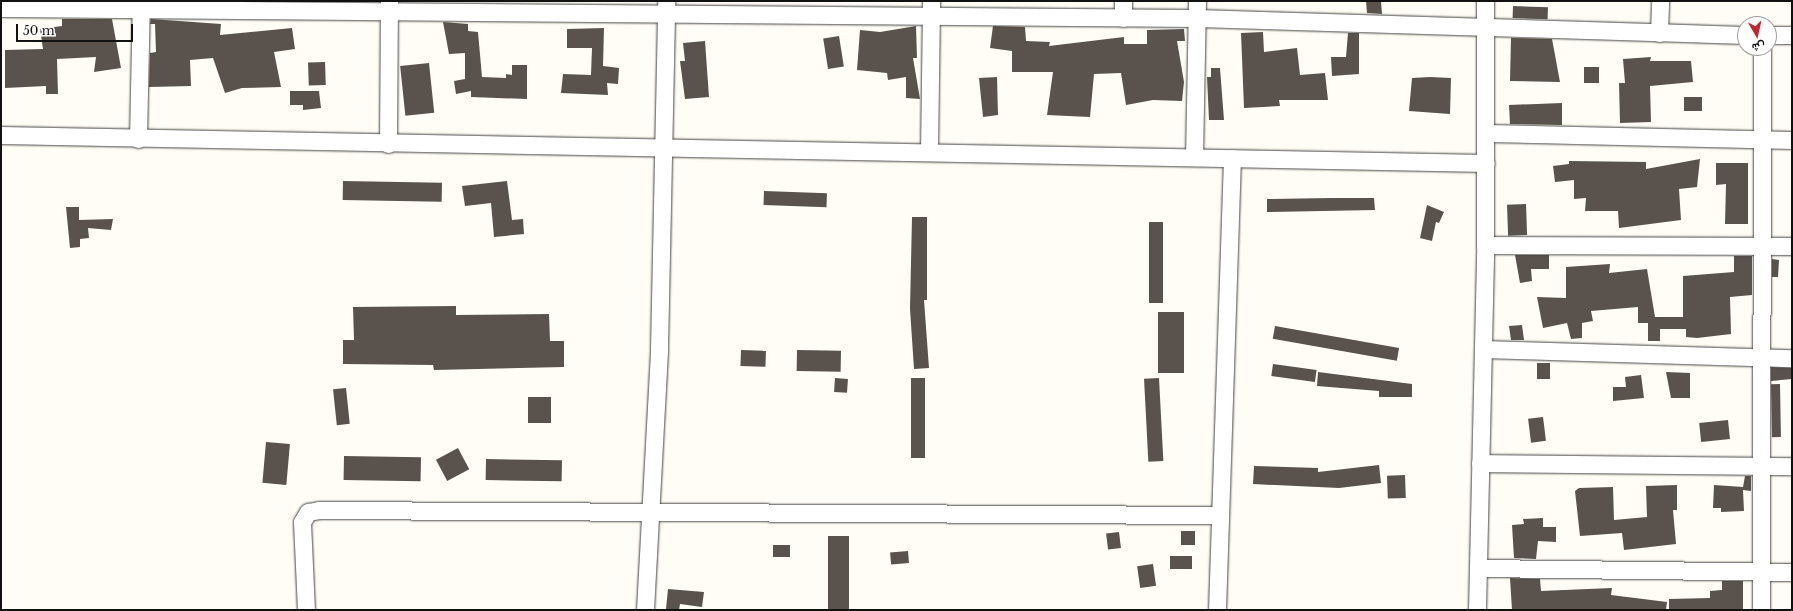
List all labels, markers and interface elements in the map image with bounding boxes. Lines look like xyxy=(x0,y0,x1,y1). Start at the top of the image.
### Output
scale bar xyxy=(18,16,135,42)
north arrow xyxy=(1737,16,1777,56)
text: 50 m xyxy=(23,23,55,38)
text: ش xyxy=(1751,39,1766,55)

